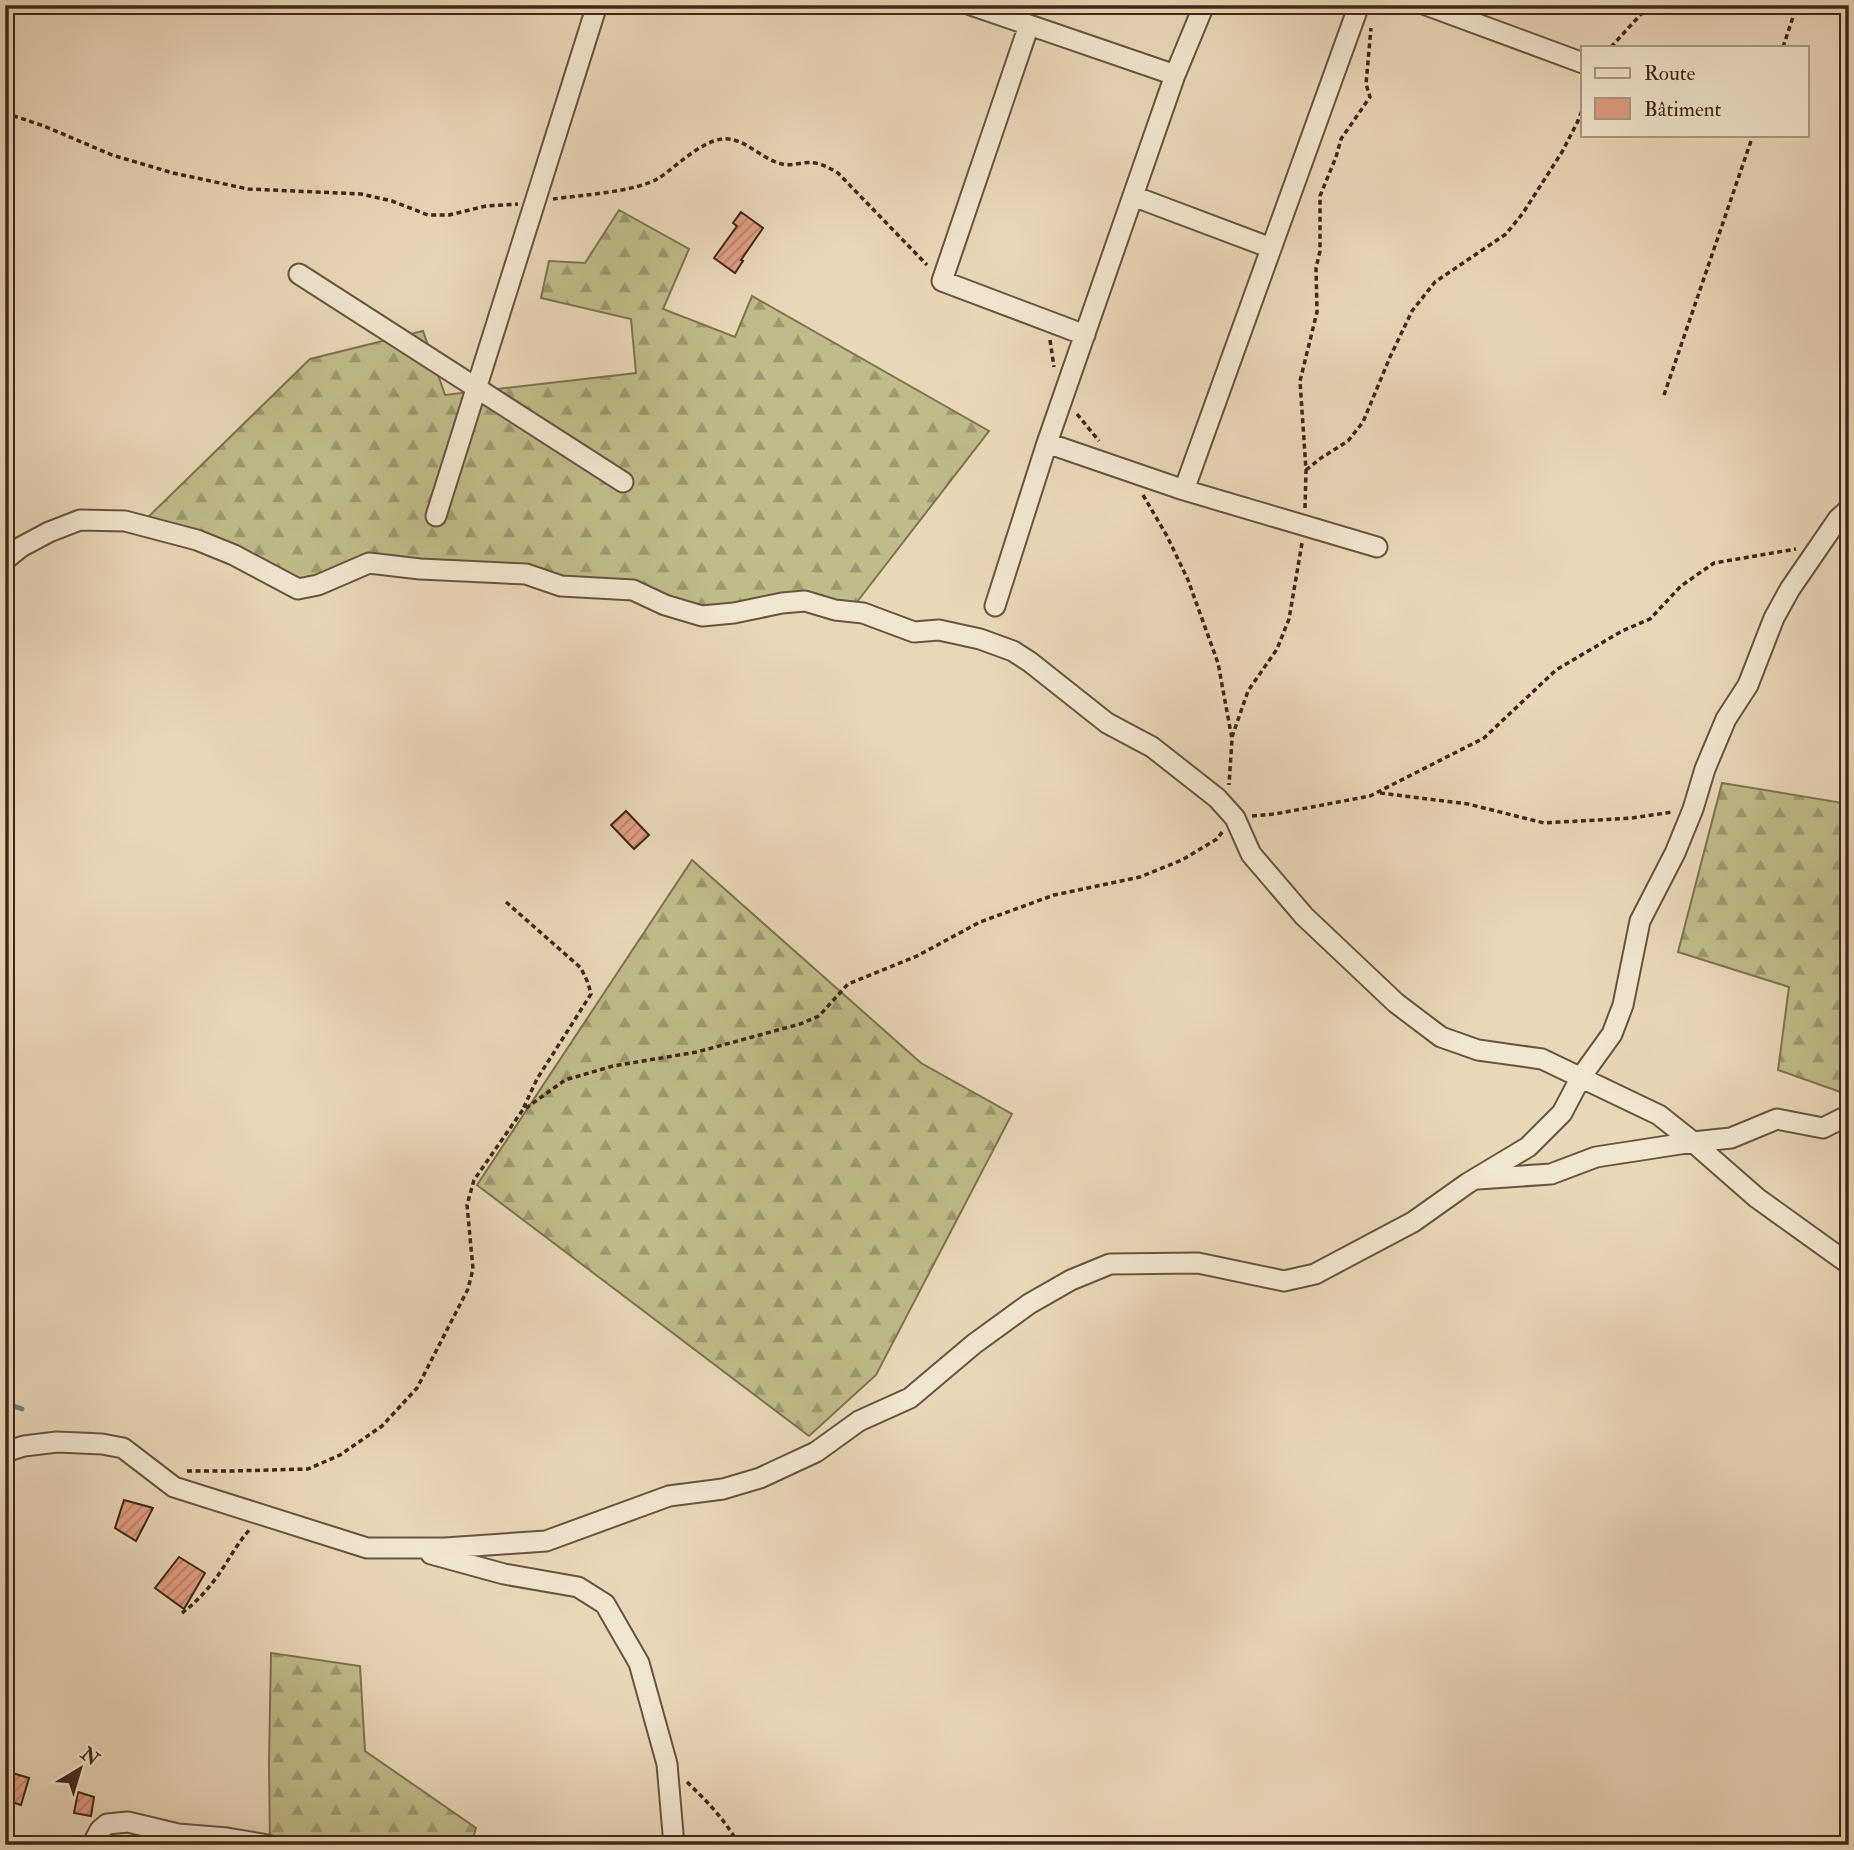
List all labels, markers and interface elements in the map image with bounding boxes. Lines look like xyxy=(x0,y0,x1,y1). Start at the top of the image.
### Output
legend xyxy=(1581,46,1808,136)
text: Route xyxy=(1644,60,1696,87)
text: Bâtiment xyxy=(1644,96,1721,123)
north arrow xyxy=(46,1734,116,1804)
text: N xyxy=(75,1741,105,1772)

